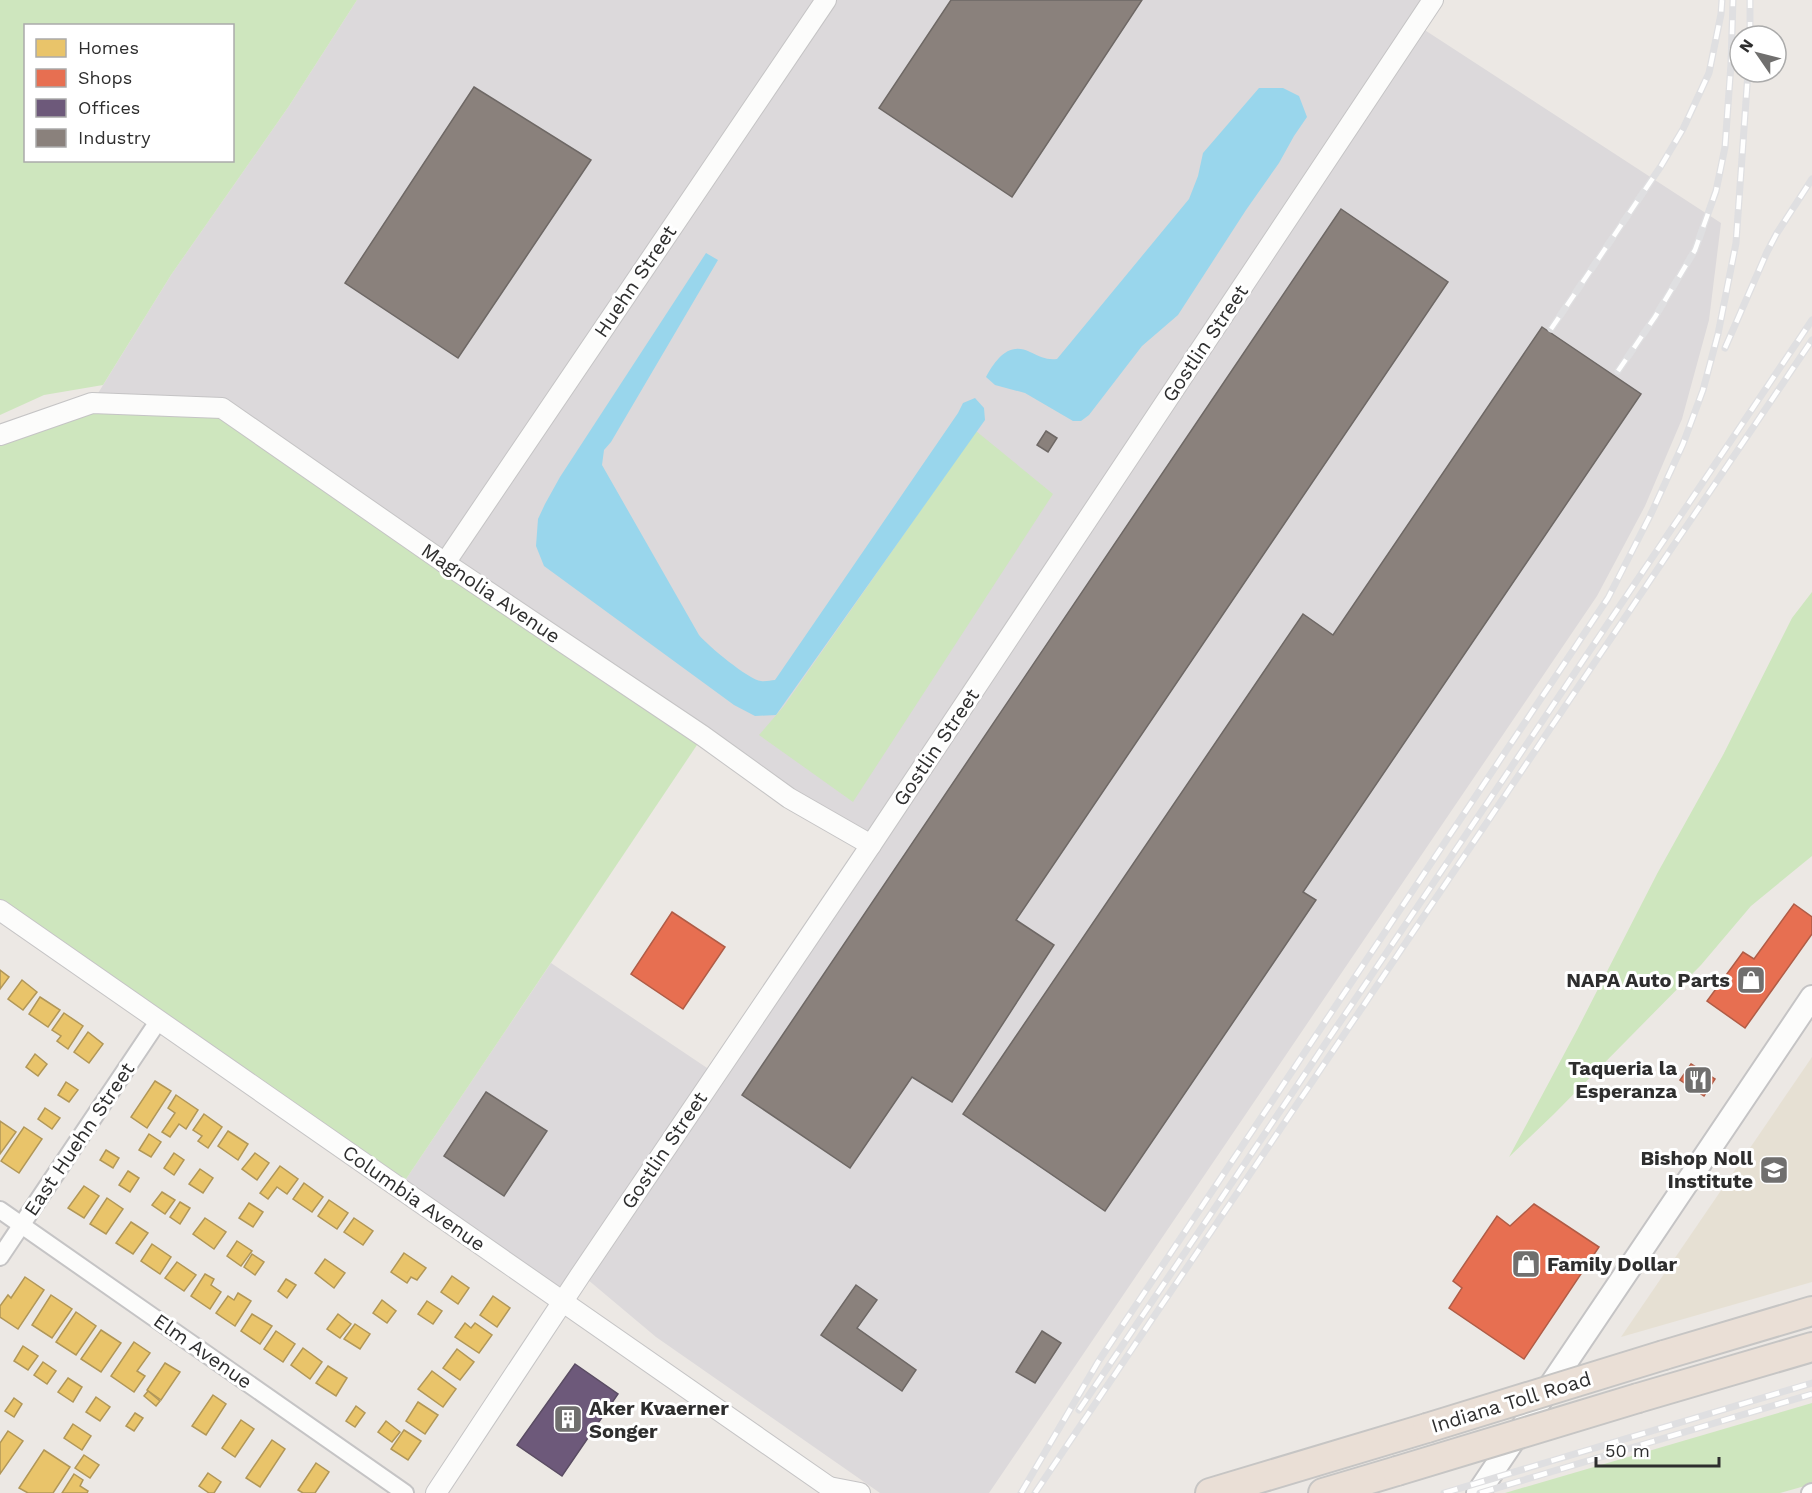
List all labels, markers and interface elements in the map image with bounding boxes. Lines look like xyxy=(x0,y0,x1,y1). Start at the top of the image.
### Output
legend xyxy=(24,24,234,162)
north arrow xyxy=(1728,24,1788,84)
text: N xyxy=(1735,35,1757,56)
text: Homes xyxy=(78,37,139,58)
text: Shops xyxy=(78,67,132,88)
text: Offices xyxy=(78,97,140,118)
text: Industry xyxy=(78,127,151,148)
street label: Huehn Street xyxy=(589,220,682,342)
street label: Gostlin Street xyxy=(1157,279,1253,406)
street label: Magnolia Avenue xyxy=(417,538,565,648)
street label: Gostlin Street xyxy=(888,683,984,810)
shop icon: NAPA Auto Parts xyxy=(1735,964,1767,996)
place label: NAPA Auto Parts xyxy=(1566,968,1730,992)
place label: Taqueria la Esperanza xyxy=(1568,1056,1677,1103)
street label: East Huehn Street xyxy=(19,1057,140,1220)
restaurant icon: Taqueria la Esperanza xyxy=(1682,1064,1714,1096)
street label: Gostlin Street xyxy=(616,1086,712,1213)
street label: Columbia Avenue xyxy=(338,1140,490,1256)
place label: Bishop Noll Institute xyxy=(1640,1146,1753,1193)
school or university icon: Bishop Noll Institute xyxy=(1758,1154,1790,1186)
shop icon: Family Dollar xyxy=(1510,1248,1542,1280)
place label: Family Dollar xyxy=(1547,1252,1677,1276)
street label: Elm Avenue xyxy=(149,1308,257,1394)
street label: Indiana Toll Road xyxy=(1428,1366,1594,1438)
place label: Aker Kvaerner Songer xyxy=(589,1396,729,1443)
building icon: Aker Kvaerner Songer xyxy=(552,1403,584,1435)
scale bar xyxy=(1596,1430,1719,1468)
text: 50 m xyxy=(1605,1440,1650,1461)

